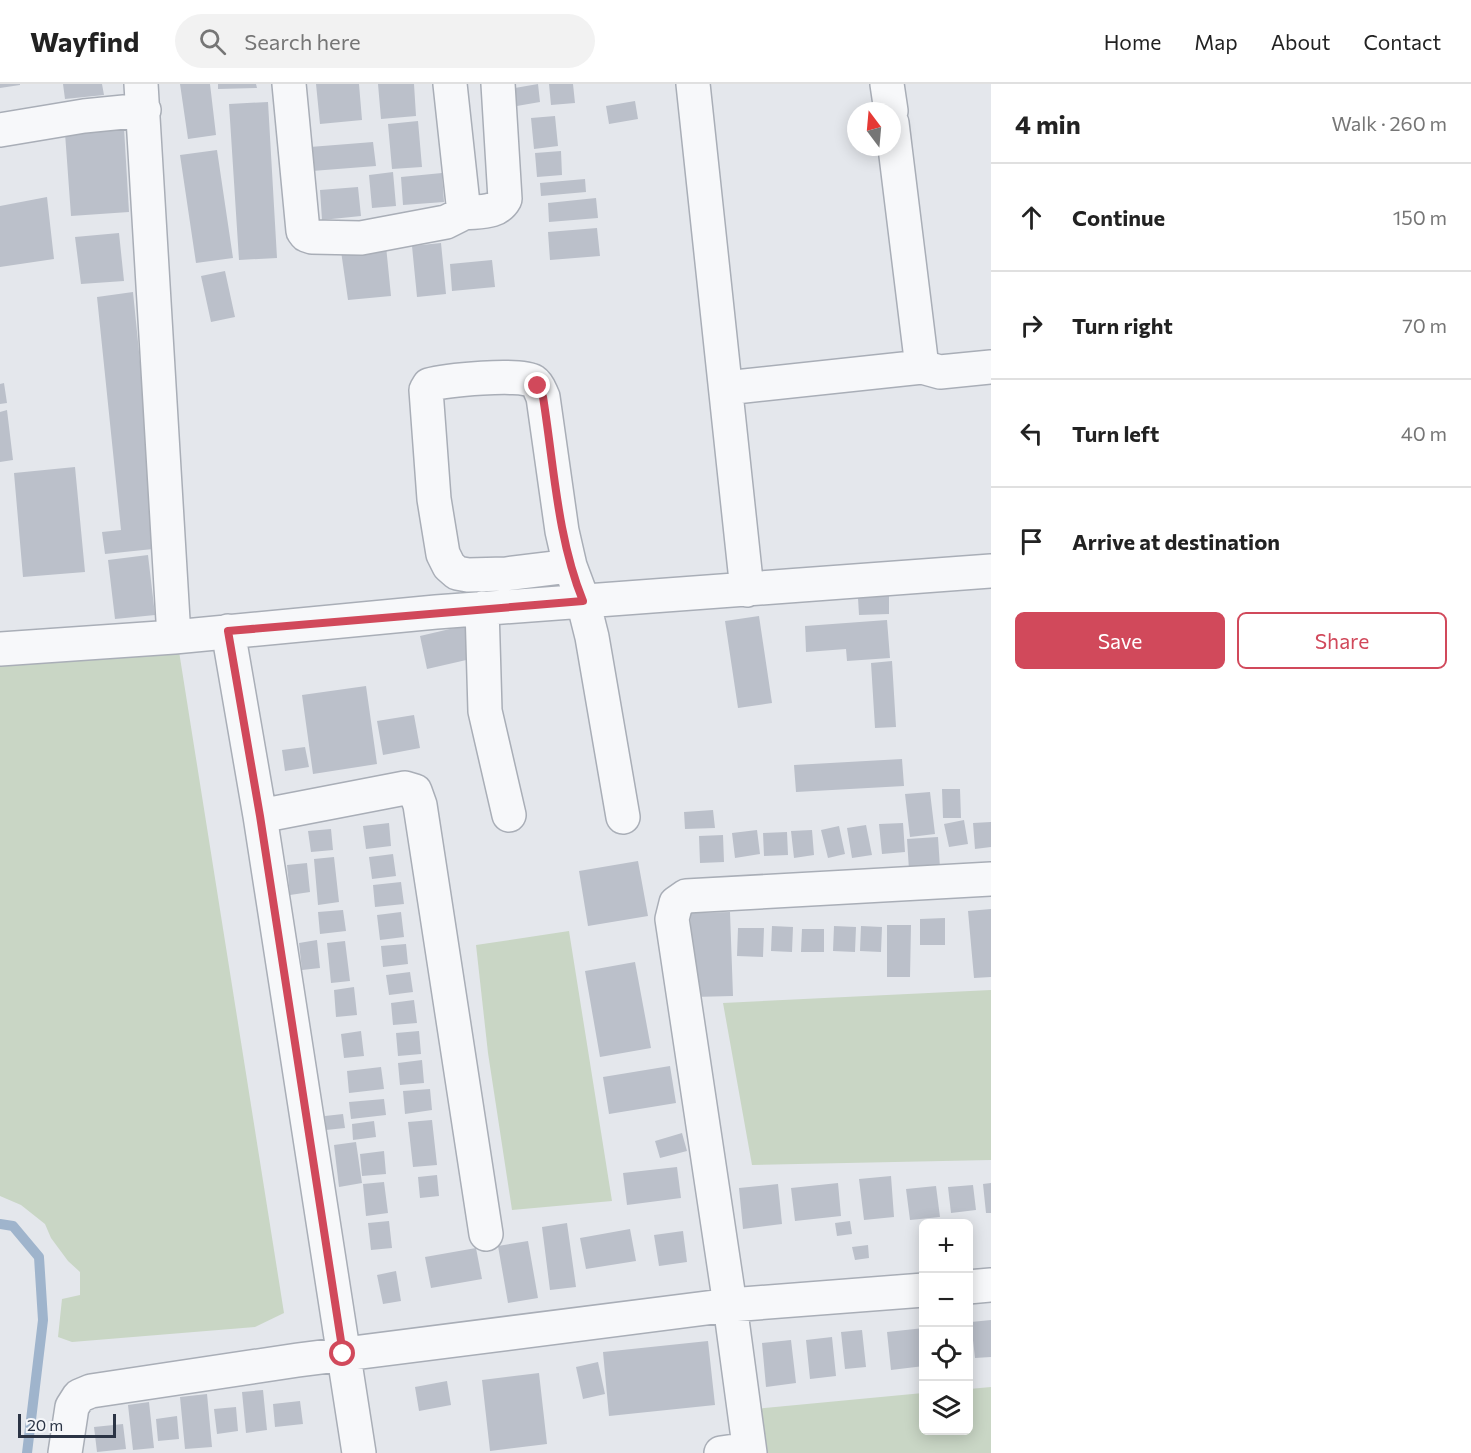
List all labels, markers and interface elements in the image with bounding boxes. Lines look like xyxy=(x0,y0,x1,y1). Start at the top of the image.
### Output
search box xyxy=(175,14,595,68)
text: Wayfind xyxy=(30,24,139,58)
icon: search xyxy=(196,25,229,58)
text: Search here xyxy=(244,28,361,55)
text: Home xyxy=(1104,29,1161,54)
text: Map xyxy=(1194,29,1238,54)
text: About xyxy=(1271,29,1330,54)
text: Contact xyxy=(1363,29,1441,54)
north arrow xyxy=(847,102,901,156)
text: 4 min xyxy=(1015,108,1081,139)
text: Walk · 260 m xyxy=(1331,111,1447,135)
icon: ahead xyxy=(1015,201,1048,234)
text: Continue xyxy=(1072,204,1165,231)
text: 150 m xyxy=(1393,205,1447,229)
icon: right xyxy=(1015,309,1048,342)
text: Turn right xyxy=(1072,312,1173,339)
text: 70 m xyxy=(1402,313,1447,337)
route end xyxy=(524,372,550,398)
icon: left xyxy=(1015,417,1048,450)
text: Turn left xyxy=(1072,420,1159,447)
text: 40 m xyxy=(1401,421,1447,445)
icon: arrive xyxy=(1015,525,1048,558)
text: Arrive at destination xyxy=(1072,528,1280,555)
button: Save xyxy=(1015,612,1225,669)
button: Share xyxy=(1237,612,1447,669)
map controls xyxy=(919,1219,973,1435)
button: + xyxy=(919,1219,973,1273)
button: − xyxy=(919,1273,973,1327)
button: locate xyxy=(919,1327,973,1381)
route start xyxy=(329,1340,355,1366)
button: layers xyxy=(919,1381,973,1435)
scale bar xyxy=(18,1411,116,1438)
text: 20 m xyxy=(27,1415,63,1434)

